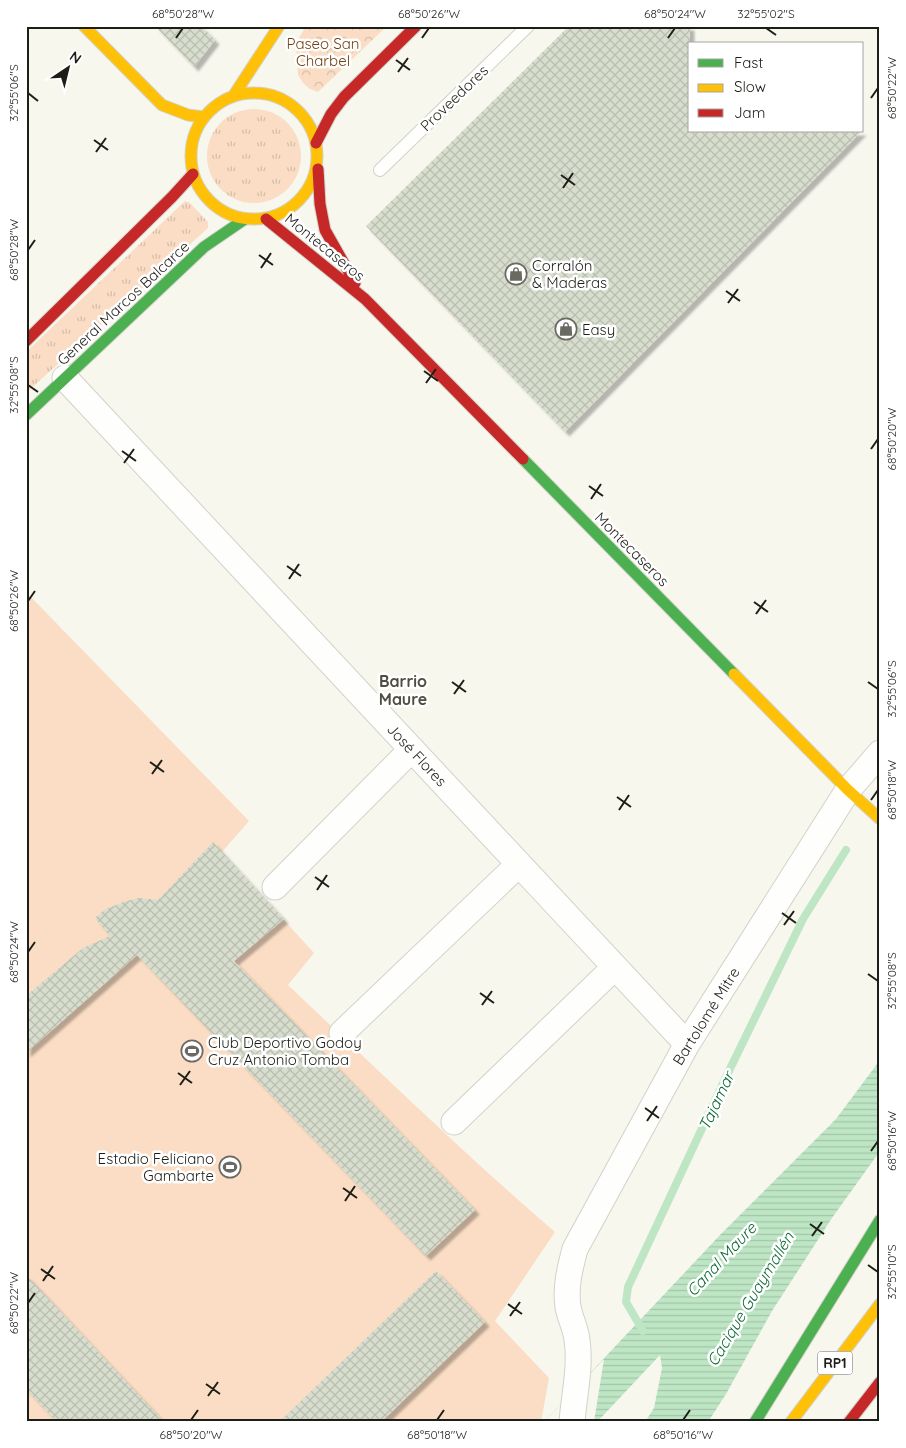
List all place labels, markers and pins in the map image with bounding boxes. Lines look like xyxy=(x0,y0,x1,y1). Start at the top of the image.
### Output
place label: Corralón & Maderas xyxy=(532,256,607,292)
shop icon: Corralón & Maderas xyxy=(504,262,528,286)
shop icon: Easy xyxy=(554,317,578,341)
place label: Easy xyxy=(582,320,615,339)
place label: Club Deportivo Godoy Cruz Antonio Tomba xyxy=(208,1033,362,1069)
sports icon: Club Deportivo Godoy Cruz Antonio Tomba xyxy=(180,1039,204,1063)
place label: Estadio Feliciano Gambarte xyxy=(98,1149,214,1185)
sports icon: Estadio Feliciano Gambarte xyxy=(218,1155,242,1179)

